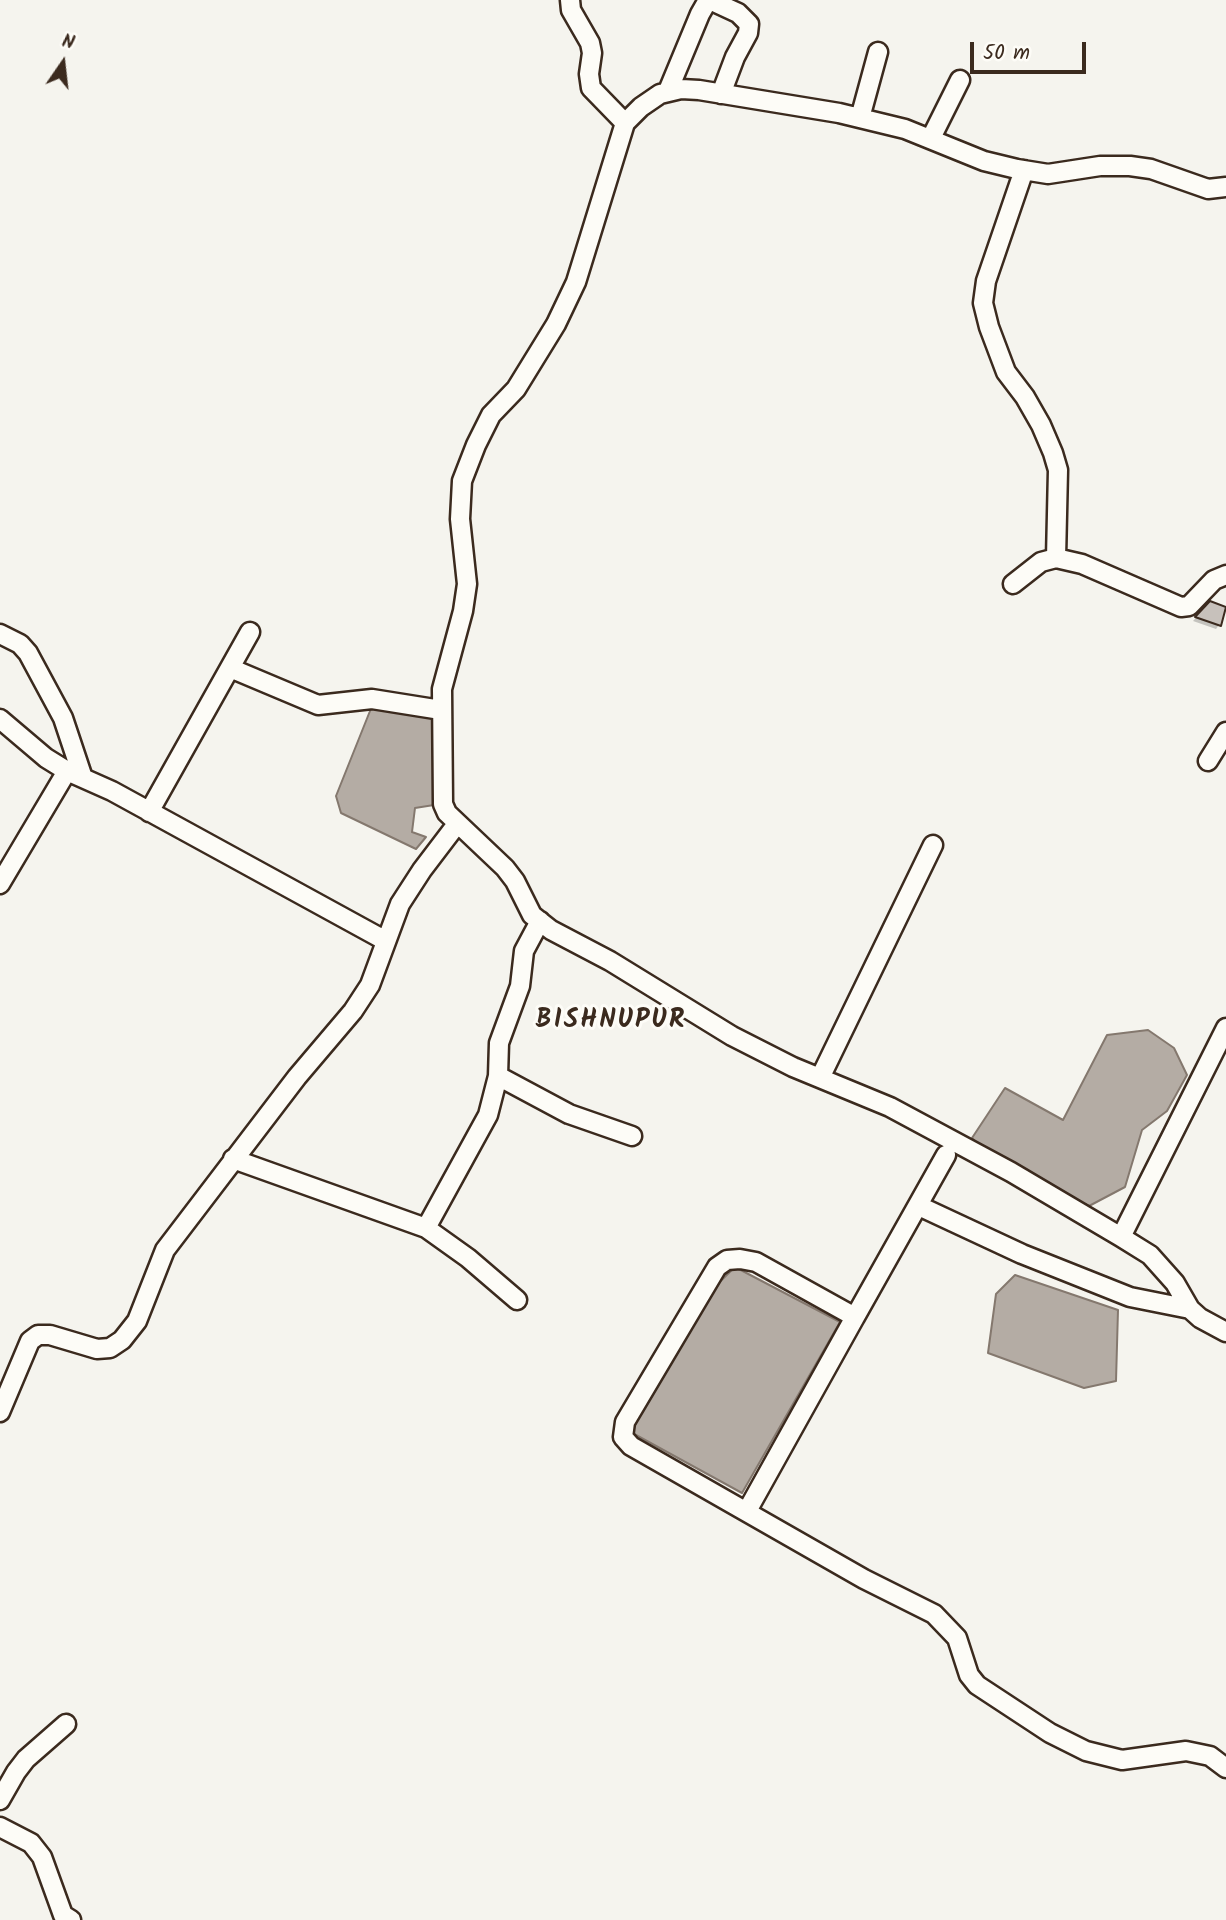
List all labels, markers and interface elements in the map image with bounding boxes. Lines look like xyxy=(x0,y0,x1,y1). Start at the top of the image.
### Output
text: N xyxy=(59,27,78,59)
north arrow xyxy=(28,28,98,98)
scale bar xyxy=(974,28,1090,72)
text: 50 m xyxy=(983,37,1030,70)
district label: BISHNUPUR xyxy=(537,1007,685,1039)

